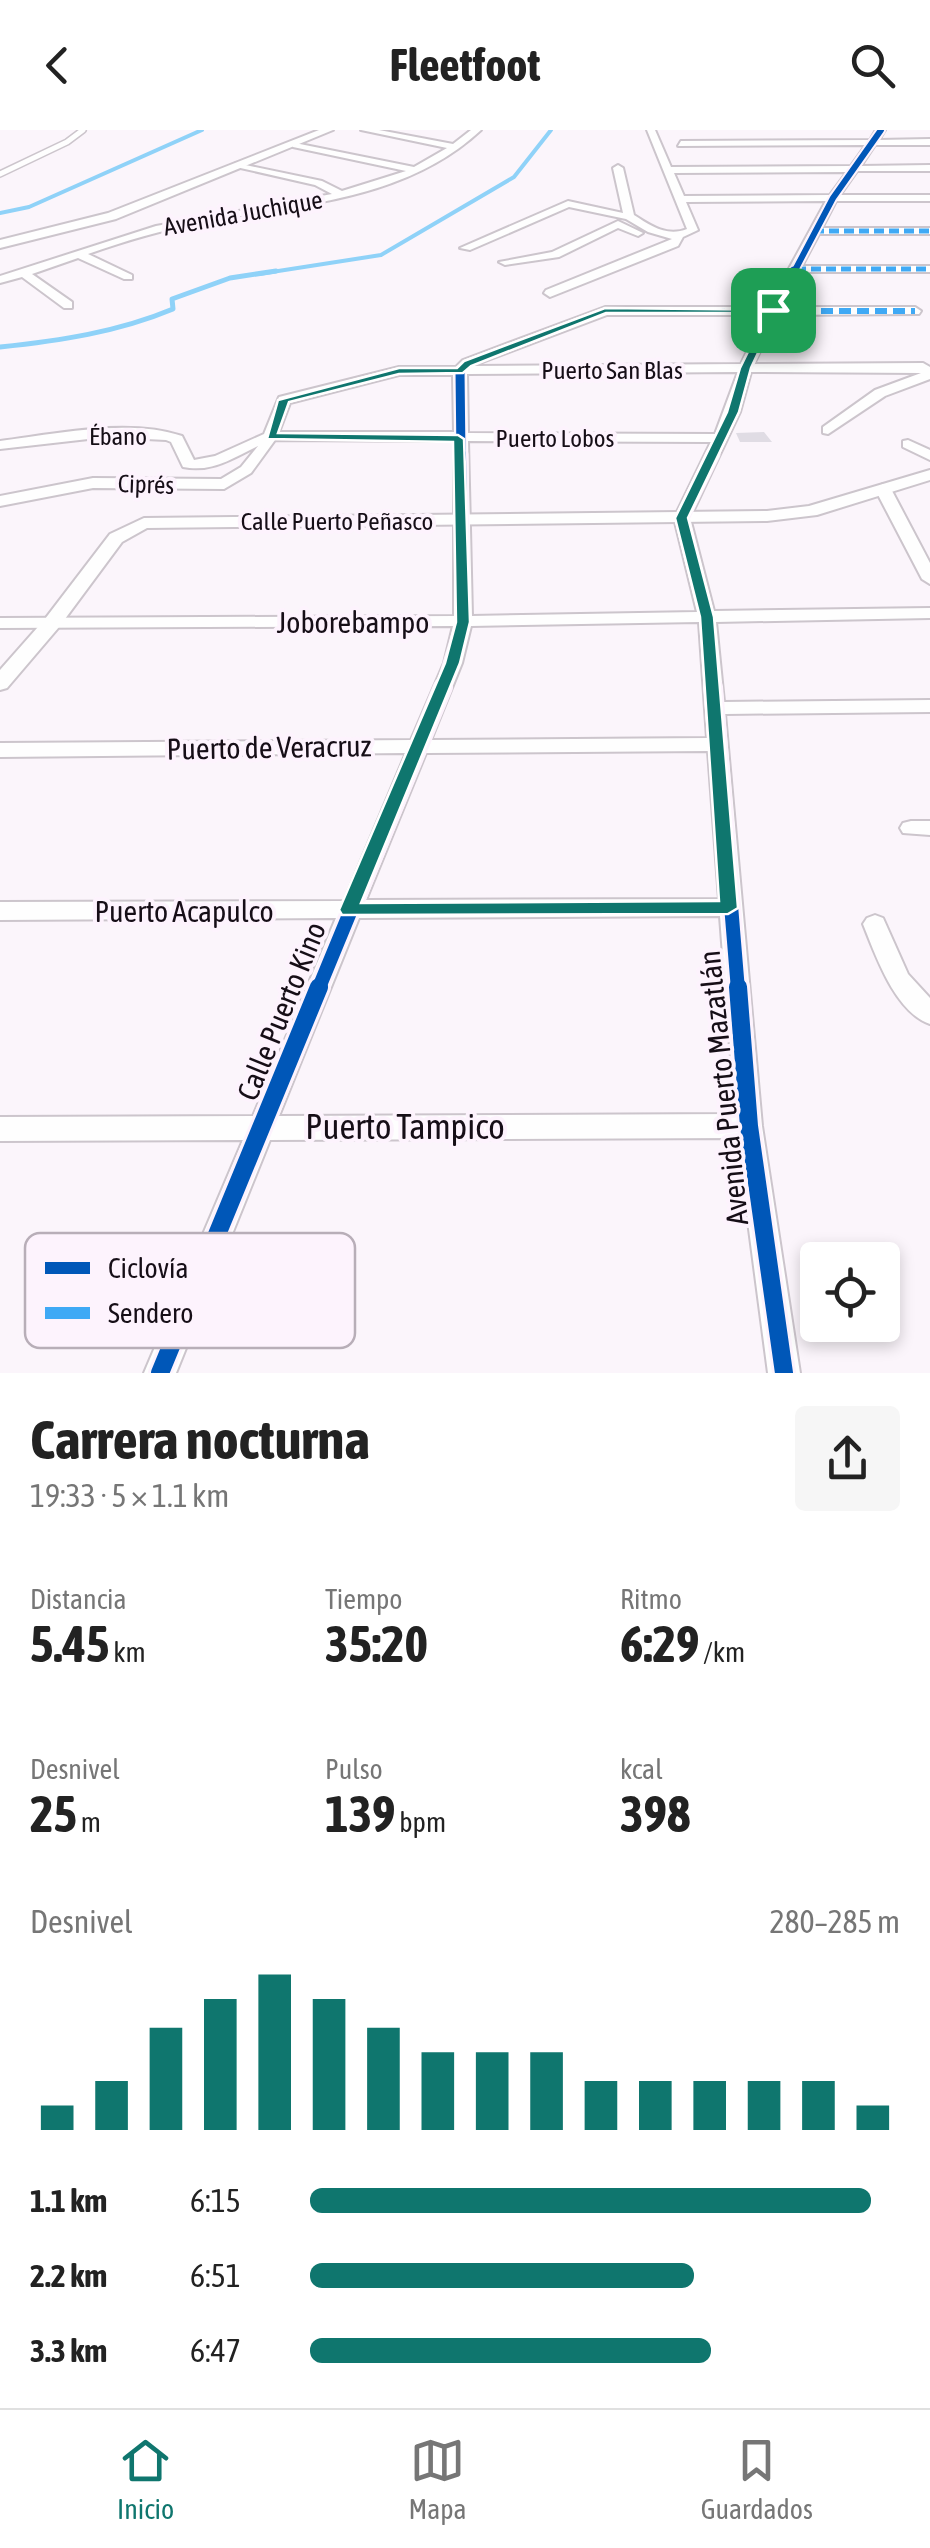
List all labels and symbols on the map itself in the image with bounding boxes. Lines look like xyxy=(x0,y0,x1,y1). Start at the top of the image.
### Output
street label: Avenida Juchique xyxy=(161,185,325,241)
pin xyxy=(731,268,816,353)
street label: Puerto San Blas xyxy=(541,356,683,384)
street label: Ébano xyxy=(89,422,147,450)
street label: Puerto Lobos xyxy=(496,424,615,452)
street label: Ciprés xyxy=(117,469,175,499)
street label: Calle Puerto Peñasco xyxy=(241,507,433,535)
street label: Joborebampo xyxy=(277,605,429,639)
street label: Puerto de Veracruz xyxy=(166,728,372,766)
street label: Puerto Acapulco xyxy=(94,894,274,928)
street label: Calle Puerto Kino xyxy=(230,917,332,1105)
street label: Avenida Puerto Mazatlán xyxy=(692,949,754,1227)
street label: Puerto Tampico xyxy=(305,1106,505,1146)
legend xyxy=(25,1233,355,1348)
text: Ciclovía xyxy=(108,1252,188,1284)
text: Sendero xyxy=(108,1297,193,1329)

